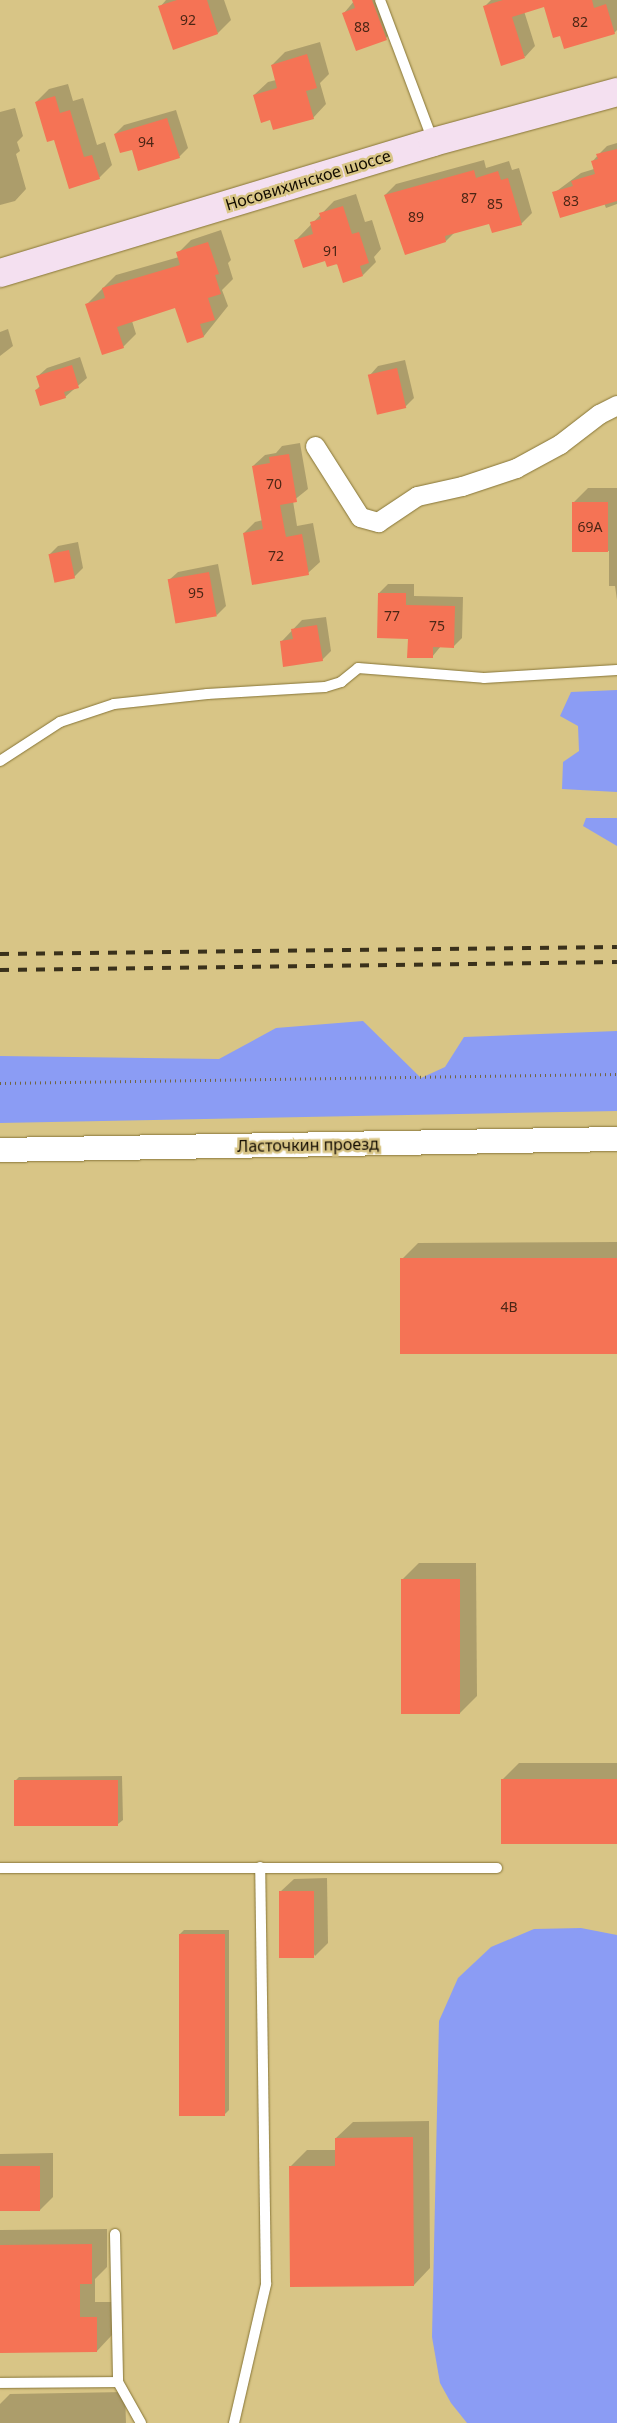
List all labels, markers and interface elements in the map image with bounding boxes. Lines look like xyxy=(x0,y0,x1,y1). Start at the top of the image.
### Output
house number: 92 xyxy=(180,12,196,28)
house number: 82 xyxy=(572,14,588,30)
house number: 88 xyxy=(354,19,370,35)
house number: 94 xyxy=(138,134,154,150)
street label: Носовихинское шоссе xyxy=(223,146,393,214)
house number: 87 xyxy=(461,190,477,206)
house number: 83 xyxy=(563,193,579,209)
house number: 85 xyxy=(487,196,503,212)
house number: 89 xyxy=(408,209,424,225)
house number: 91 xyxy=(323,243,339,259)
house number: 70 xyxy=(266,476,282,492)
house number: 69А xyxy=(578,519,602,535)
house number: 72 xyxy=(268,548,284,564)
house number: 95 xyxy=(188,585,204,601)
house number: 77 xyxy=(384,608,400,624)
house number: 75 xyxy=(429,618,445,634)
street label: Ласточкин проезд xyxy=(237,1134,379,1156)
house number: 4В xyxy=(500,1299,518,1315)

